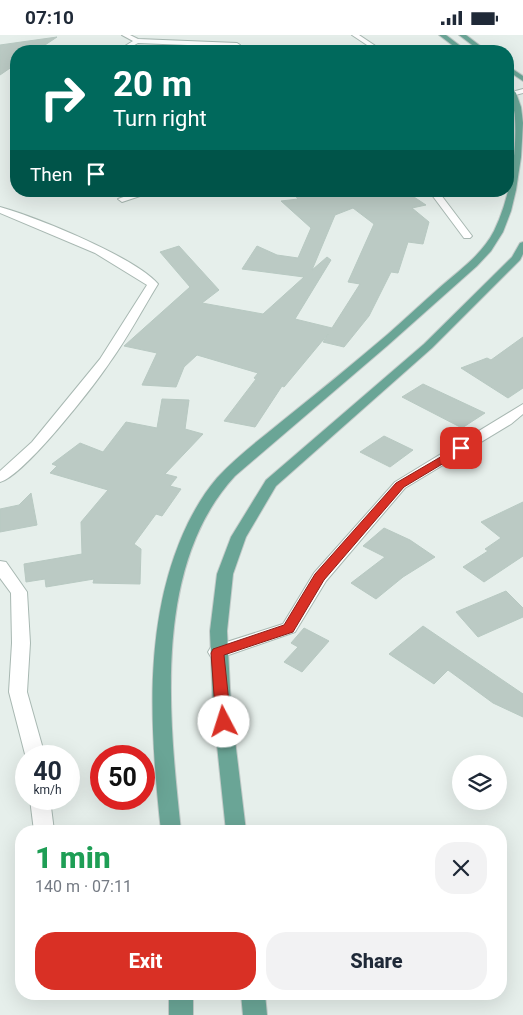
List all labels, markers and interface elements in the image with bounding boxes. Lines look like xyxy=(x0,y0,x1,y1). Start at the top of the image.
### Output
text: 07:10 xyxy=(25,6,74,29)
text: 20 m xyxy=(113,64,192,105)
icon: right xyxy=(30,65,95,130)
text: Turn right xyxy=(113,106,207,131)
icon: arrive xyxy=(82,160,110,188)
text: Then xyxy=(30,163,72,186)
pin xyxy=(440,427,482,469)
icon: arrive xyxy=(447,434,475,462)
position arrow xyxy=(197,695,249,747)
speed limit sign: 50 xyxy=(90,745,155,810)
map controls xyxy=(452,755,507,810)
button: layers xyxy=(452,755,507,810)
text: 40 xyxy=(33,757,62,786)
text: km/h xyxy=(33,783,62,797)
text: 1 min xyxy=(35,840,111,875)
button: close xyxy=(435,842,487,894)
text: 140 m · 07:11 xyxy=(35,877,132,896)
button: Exit xyxy=(35,932,256,990)
button: Share xyxy=(266,932,487,990)

